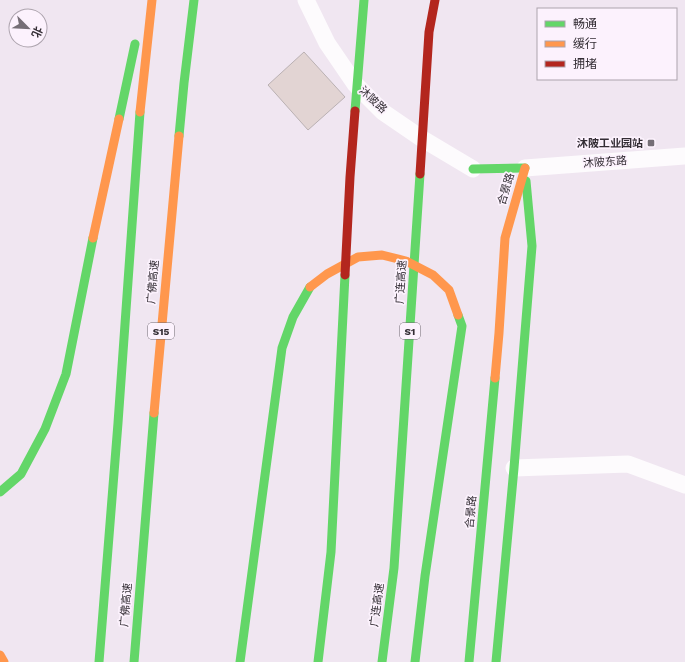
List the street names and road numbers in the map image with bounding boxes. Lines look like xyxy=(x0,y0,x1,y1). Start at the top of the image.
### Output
street label: 沐陂路 xyxy=(356,84,390,116)
street label: 沐陂东路 xyxy=(583,154,627,170)
street label: 合景路 xyxy=(495,171,517,207)
street label: 广佛高速 xyxy=(145,260,161,304)
street label: 广连高速 xyxy=(393,260,409,304)
road number: S15 xyxy=(148,323,174,339)
road number: S1 xyxy=(400,323,420,339)
street label: 合景路 xyxy=(463,495,479,529)
street label: 广连高速 xyxy=(368,582,386,628)
street label: 广佛高速 xyxy=(118,583,134,627)

